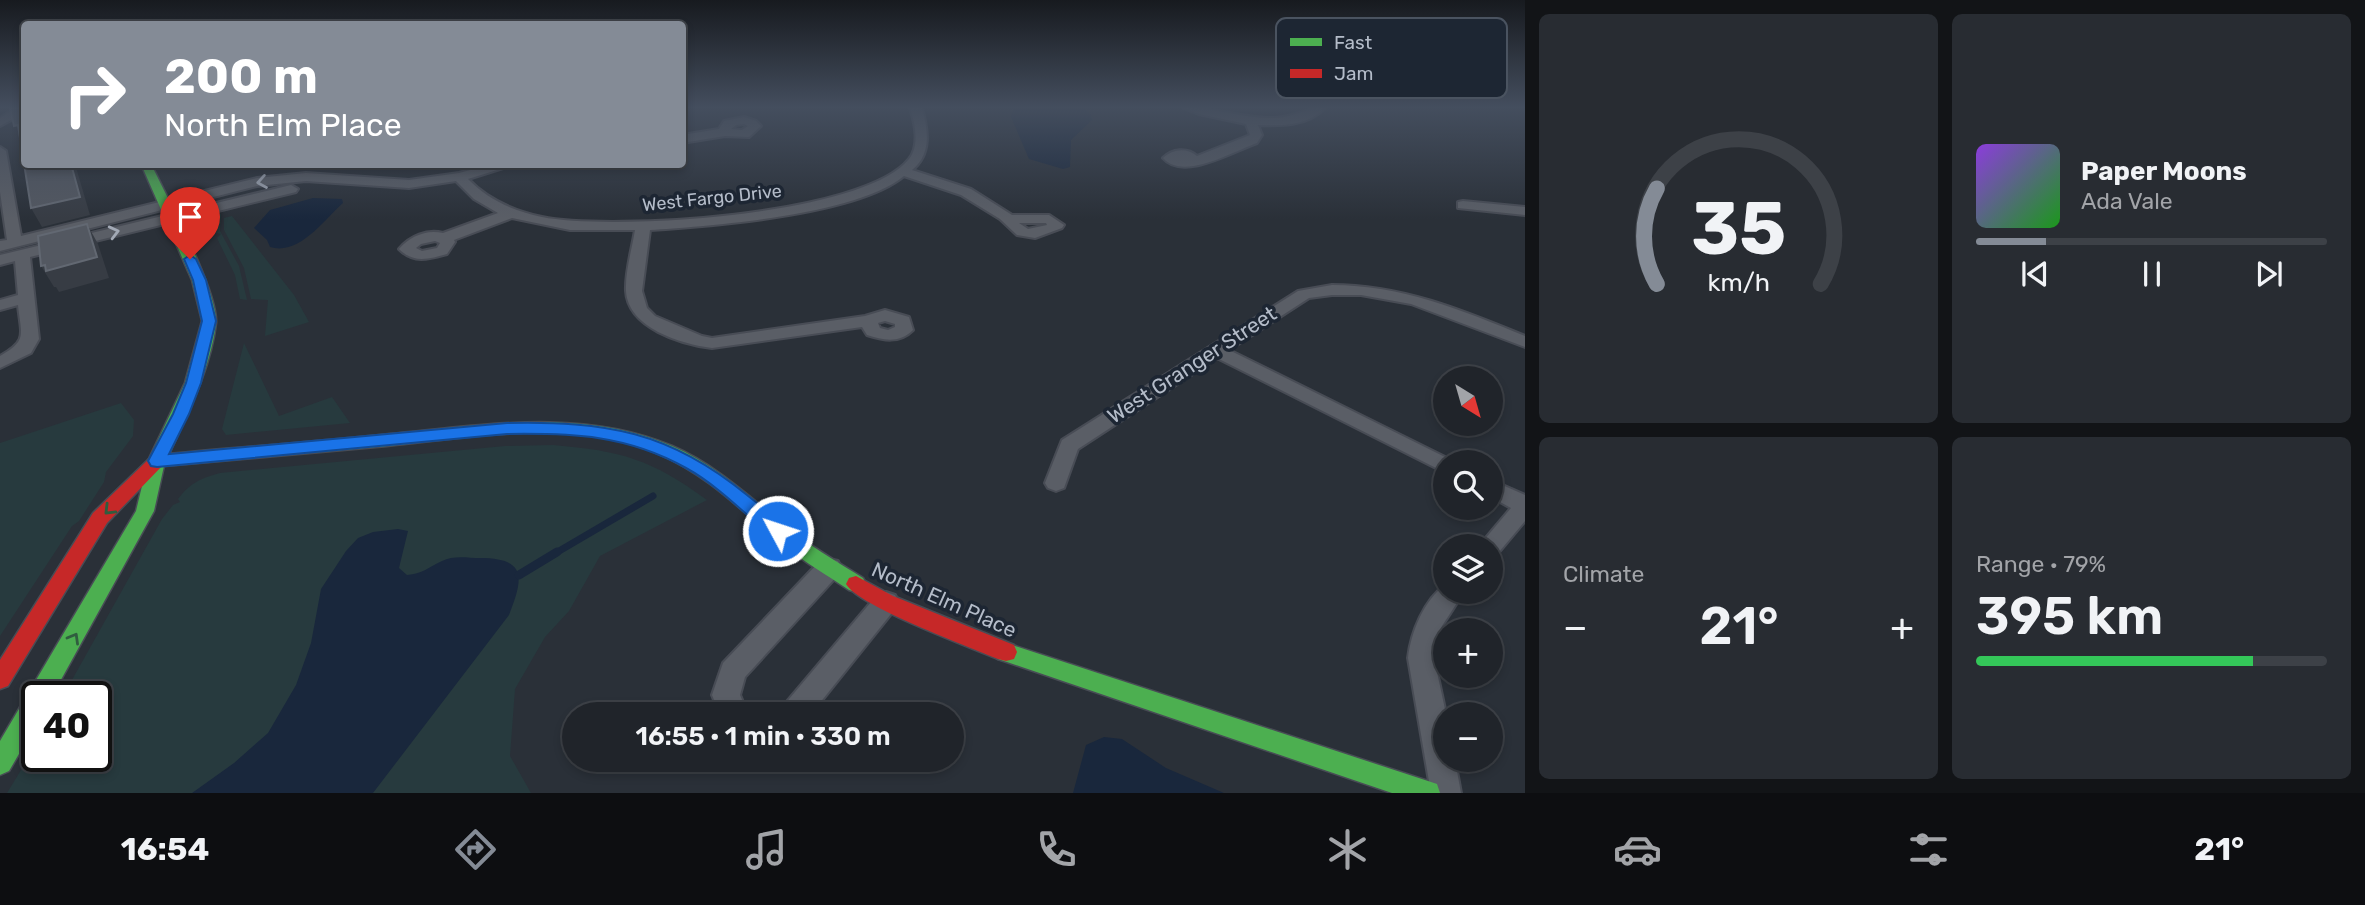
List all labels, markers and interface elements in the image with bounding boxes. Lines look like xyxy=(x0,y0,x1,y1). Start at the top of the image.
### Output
legend xyxy=(1276,18,1507,98)
text: Fast xyxy=(1334,31,1373,54)
text: 200 m xyxy=(164,47,318,105)
icon: right xyxy=(49,49,140,140)
text: Jam xyxy=(1334,62,1373,85)
text: North Elm Place xyxy=(164,106,402,144)
text: Paper Moons xyxy=(2081,156,2247,187)
one-way arrow xyxy=(256,174,268,189)
street label: West Fargo Drive xyxy=(641,180,783,216)
pin xyxy=(160,187,220,259)
text: 35 xyxy=(1691,187,1786,273)
text: Ada Vale xyxy=(2081,187,2173,215)
icon: arrive xyxy=(171,198,209,236)
one-way arrow xyxy=(108,226,120,240)
icon: previous xyxy=(2016,255,2054,293)
icon: pause xyxy=(2133,255,2171,293)
icon: next xyxy=(2250,255,2288,293)
text: km/h xyxy=(1707,268,1770,297)
street label: West Granger Street xyxy=(1103,301,1281,429)
north arrow xyxy=(1433,366,1503,436)
map controls xyxy=(1433,366,1503,772)
button: search xyxy=(1433,450,1503,520)
position arrow xyxy=(741,494,815,568)
one-way arrow xyxy=(104,501,117,514)
button: layers xyxy=(1433,534,1503,604)
text: Range · 79% xyxy=(1976,550,2106,578)
street label: North Elm Place xyxy=(868,556,1021,643)
text: Climate xyxy=(1563,560,1644,588)
text: 395 km xyxy=(1976,585,2163,647)
text: 21° xyxy=(1700,595,1778,657)
text: − xyxy=(1563,604,1588,650)
text: + xyxy=(1890,604,1914,650)
button: + xyxy=(1433,618,1503,688)
one-way arrow xyxy=(66,632,79,645)
speed limit sign: 40 xyxy=(21,681,112,772)
button: − xyxy=(1433,702,1503,772)
text: 16:55 · 1 min · 330 m xyxy=(635,721,891,752)
icon: directions xyxy=(451,825,500,874)
icon: music xyxy=(742,825,791,874)
icon: phone xyxy=(1032,825,1081,874)
icon: climate xyxy=(1323,825,1372,874)
icon: car xyxy=(1613,825,1662,874)
icon: filters xyxy=(1904,825,1953,874)
text: 16:54 xyxy=(121,830,209,868)
text: 21° xyxy=(2194,830,2244,868)

